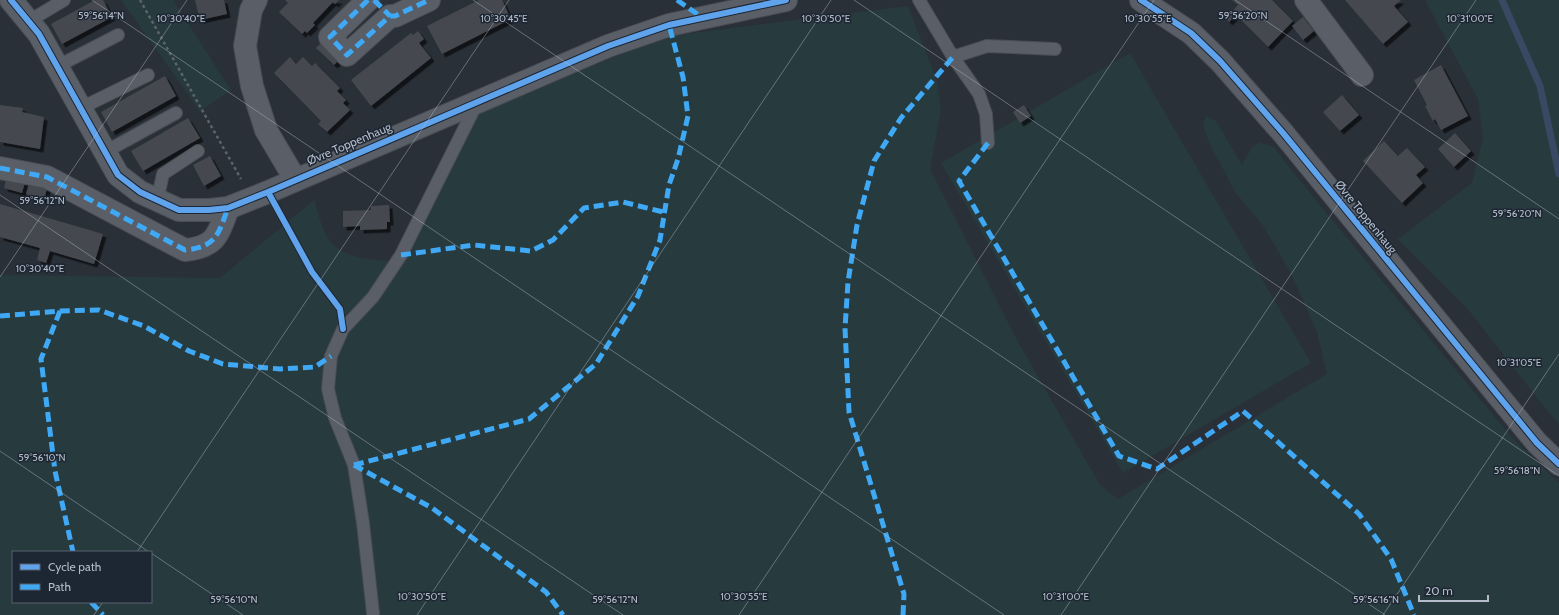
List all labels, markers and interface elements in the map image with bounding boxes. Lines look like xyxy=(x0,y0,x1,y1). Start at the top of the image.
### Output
text: 59°56'14"N xyxy=(78,9,124,22)
text: 59°56'20"N xyxy=(1218,9,1268,22)
text: 10°30'40"E xyxy=(157,12,206,25)
text: 10°30'45"E xyxy=(480,12,528,25)
text: 10°30'50"E xyxy=(802,12,851,25)
text: 10°30'55"E xyxy=(1125,12,1172,25)
text: 10°31'00"E xyxy=(1447,12,1494,25)
street label: Øvre Toppenhaug xyxy=(304,119,394,168)
street label: Øvre Toppenhaug xyxy=(1332,177,1401,257)
text: 59°56'12"N xyxy=(19,194,65,207)
text: 59°56'20"N xyxy=(1492,207,1542,220)
text: 10°30'40"E xyxy=(16,262,65,275)
text: 10°31'05"E xyxy=(1497,356,1542,369)
text: 59°56'10"N xyxy=(18,451,66,464)
text: 59°56'18"N xyxy=(1494,464,1540,477)
legend xyxy=(12,551,152,603)
text: Cycle path xyxy=(48,559,101,574)
scale bar xyxy=(1419,577,1488,603)
text: Path xyxy=(48,579,71,594)
text: 20 m xyxy=(1425,583,1453,598)
text: 10°30'50"E xyxy=(398,590,447,603)
text: 10°30'55"E xyxy=(721,590,768,603)
text: 10°31'00"E xyxy=(1043,590,1090,603)
text: 59°56'10"N xyxy=(210,593,258,606)
text: 59°56'12"N xyxy=(592,593,638,606)
text: 59°56'16"N xyxy=(1353,593,1399,606)

